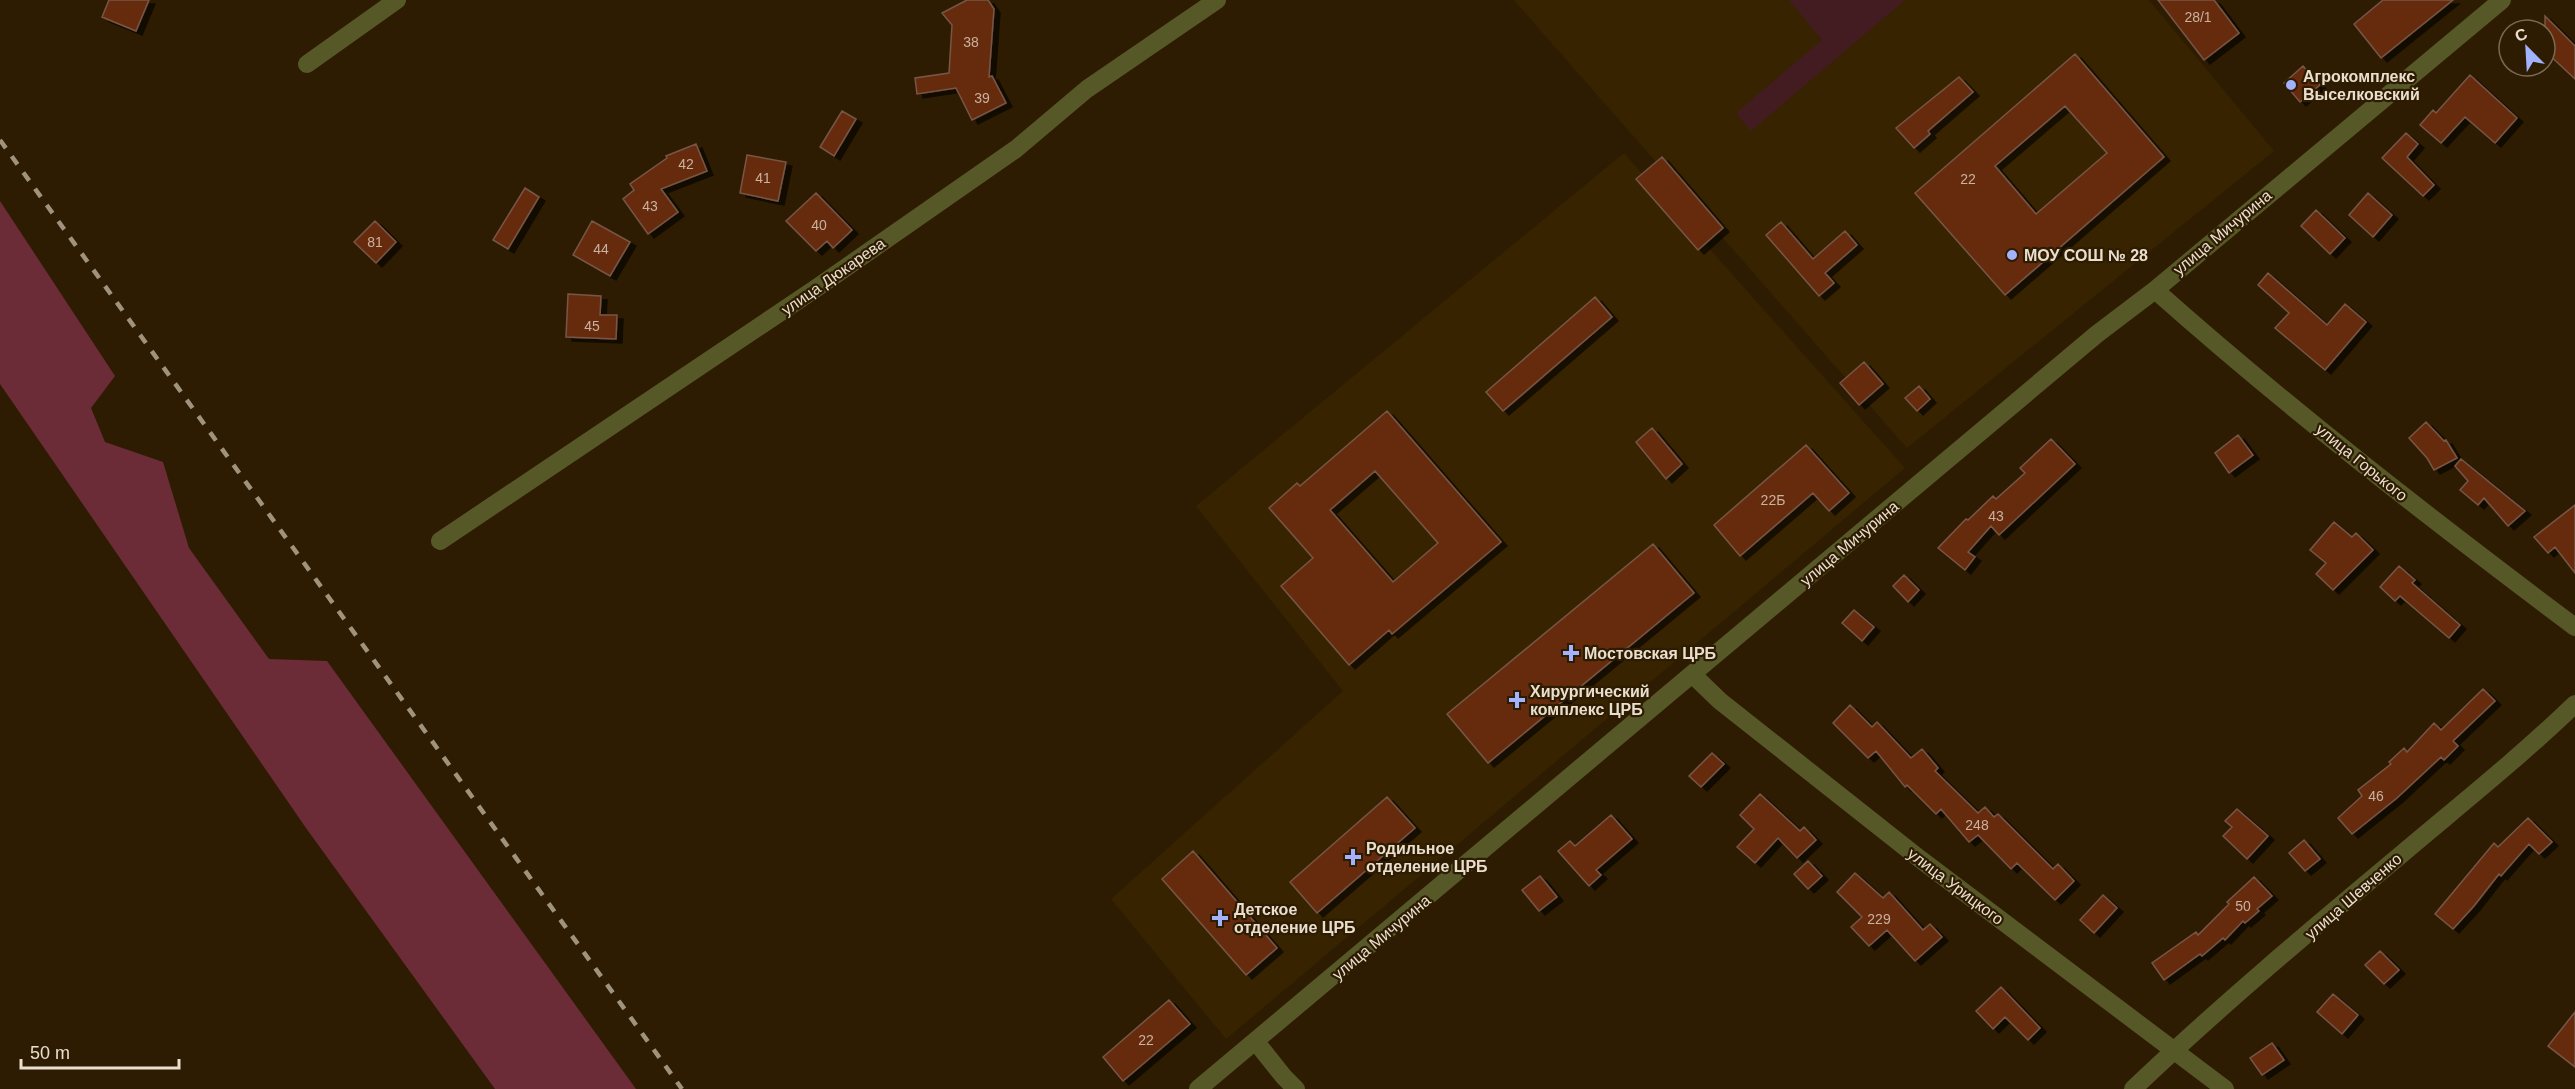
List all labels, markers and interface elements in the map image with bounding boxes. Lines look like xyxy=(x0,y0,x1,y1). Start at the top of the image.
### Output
house number: 28/1 xyxy=(2184,9,2212,25)
north arrow xyxy=(2497,18,2557,78)
text: С xyxy=(2512,24,2530,45)
house number: 38 xyxy=(963,34,979,50)
place label: Агрокомплекс Выселковский xyxy=(2303,68,2420,103)
marker: Агрокомплекс Выселковский xyxy=(2284,78,2298,92)
house number: 39 xyxy=(974,90,990,106)
house number: 42 xyxy=(678,156,694,172)
house number: 41 xyxy=(755,170,771,186)
house number: 22 xyxy=(1960,171,1976,187)
street label: улица Мичурина xyxy=(2170,186,2275,278)
house number: 43 xyxy=(642,198,658,214)
house number: 40 xyxy=(811,217,827,233)
house number: 81 xyxy=(367,234,383,250)
street label: улица Дюкарева xyxy=(778,234,888,319)
house number: 44 xyxy=(593,241,609,257)
place label: МОУ СОШ № 28 xyxy=(2024,247,2148,264)
marker: МОУ СОШ № 28 xyxy=(2005,248,2019,262)
house number: 45 xyxy=(584,318,600,334)
street label: улица Горького xyxy=(2313,420,2411,504)
house number: 22Б xyxy=(1761,492,1785,508)
street label: улица Мичурина xyxy=(1797,497,1902,589)
house number: 43 xyxy=(1988,508,2004,524)
marker: Мостовская ЦРБ xyxy=(1562,644,1580,662)
place label: Мостовская ЦРБ xyxy=(1584,645,1716,662)
place label: Хирургический комплекс ЦРБ xyxy=(1530,683,1650,718)
marker: Хирургический комплекс ЦРБ xyxy=(1508,691,1526,709)
house number: 46 xyxy=(2368,788,2384,804)
house number: 248 xyxy=(1965,817,1989,833)
place label: Родильное отделение ЦРБ xyxy=(1366,840,1488,875)
street label: улица Урицкого xyxy=(1905,845,2007,928)
marker: Родильное отделение ЦРБ xyxy=(1344,848,1362,866)
street label: улица Шевченко xyxy=(2302,850,2405,943)
street label: улица Мичурина xyxy=(1329,891,1434,983)
house number: 50 xyxy=(2235,898,2251,914)
place label: Детское отделение ЦРБ xyxy=(1234,901,1356,936)
marker: Детское отделение ЦРБ xyxy=(1211,909,1229,927)
house number: 229 xyxy=(1867,911,1891,927)
scale bar xyxy=(21,1032,178,1070)
house number: 22 xyxy=(1138,1032,1154,1048)
text: 50 m xyxy=(30,1043,70,1063)

